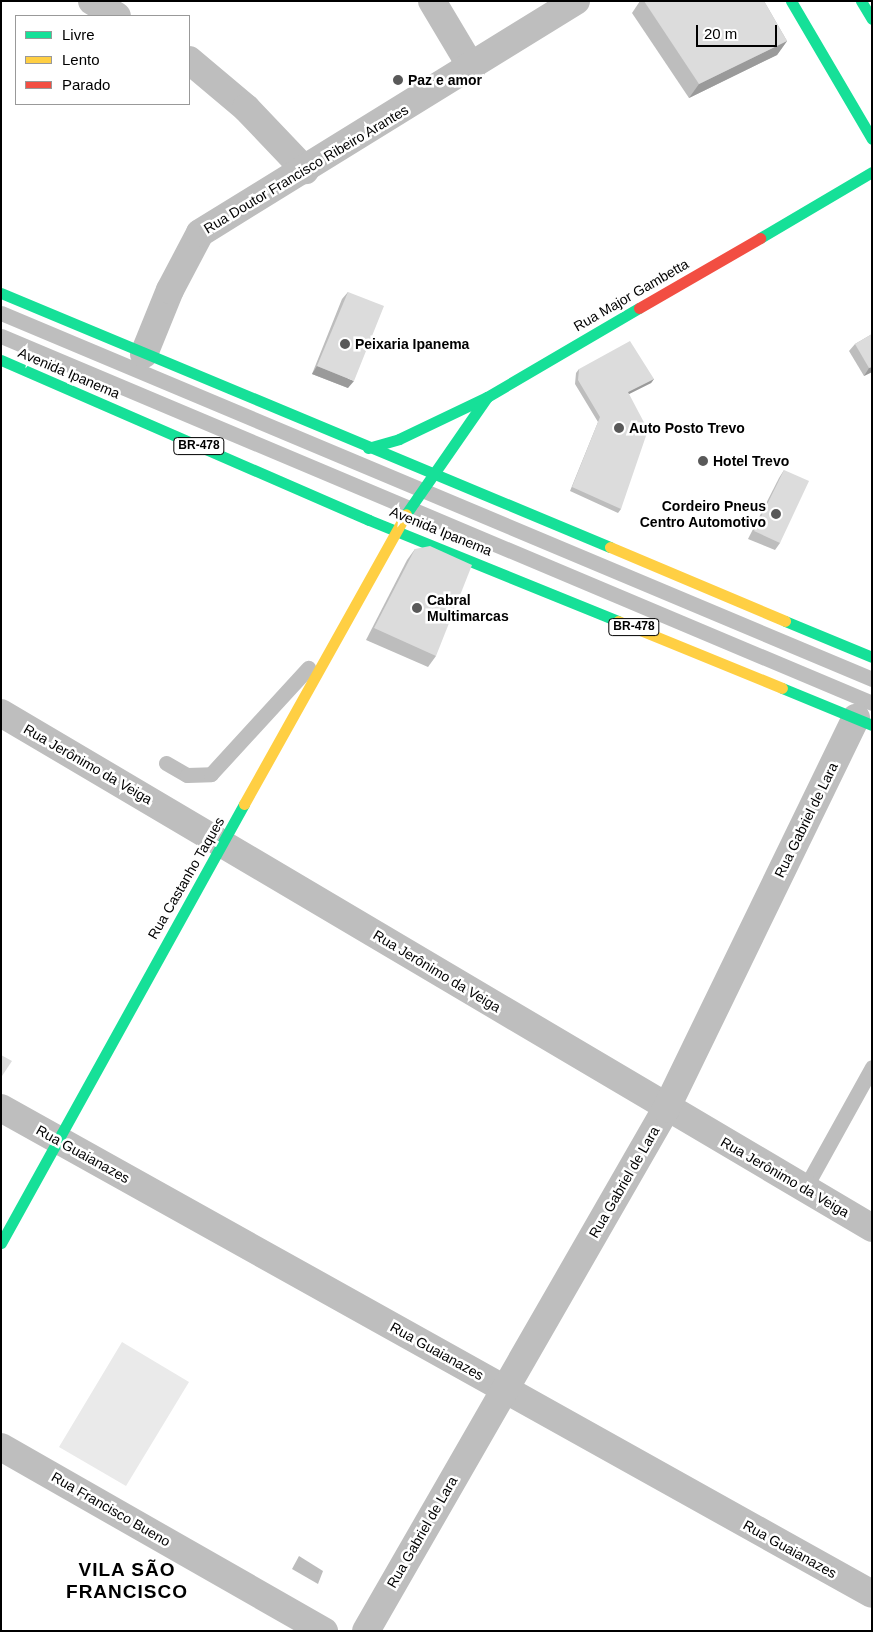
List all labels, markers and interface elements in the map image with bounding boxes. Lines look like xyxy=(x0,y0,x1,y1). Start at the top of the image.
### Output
legend xyxy=(15,15,190,105)
scale bar xyxy=(698,15,779,47)
text: 20 m xyxy=(704,25,737,42)
text: Livre xyxy=(62,26,95,43)
text: Lento xyxy=(62,51,100,68)
place label: Paz e amor xyxy=(408,72,482,88)
marker: Paz e amor xyxy=(392,74,404,86)
text: Parado xyxy=(62,76,110,93)
street label: Rua Doutor Francisco Ribeiro Arantes xyxy=(200,101,412,237)
street label: Rua Major Gambetta xyxy=(571,255,691,335)
place label: Peixaria Ipanema xyxy=(355,336,469,352)
marker: Peixaria Ipanema xyxy=(339,338,351,350)
street label: Avenida Ipanema xyxy=(16,344,122,402)
place label: Auto Posto Trevo xyxy=(629,420,745,436)
marker: Auto Posto Trevo xyxy=(613,422,625,434)
road number: BR-478 xyxy=(173,436,225,456)
place label: Hotel Trevo xyxy=(713,453,789,469)
marker: Hotel Trevo xyxy=(697,455,709,467)
place label: Cordeiro Pneus Centro Automotivo xyxy=(639,498,766,530)
street label: Avenida Ipanema xyxy=(387,503,495,559)
marker: Cordeiro Pneus Centro Automotivo xyxy=(770,508,782,520)
place label: Cabral Multimarcas xyxy=(427,592,509,624)
marker: Cabral Multimarcas xyxy=(411,602,423,614)
road number: BR-478 xyxy=(608,618,660,636)
street label: Rua Jerônimo da Veiga xyxy=(21,720,155,808)
street label: Rua Gabriel de Lara xyxy=(771,760,841,880)
street label: Rua Castanho Taques xyxy=(144,814,228,942)
street label: Rua Jerônimo da Veiga xyxy=(370,926,504,1016)
street label: Rua Guaianazes xyxy=(33,1121,133,1187)
street label: Rua Gabriel de Lara xyxy=(585,1123,663,1241)
street label: Rua Jerônimo da Veiga xyxy=(718,1133,852,1221)
street label: Rua Guaianazes xyxy=(387,1318,487,1384)
street label: Rua Francisco Bueno xyxy=(49,1468,173,1550)
street label: Rua Gabriel de Lara xyxy=(383,1473,461,1591)
street label: Rua Guaianazes xyxy=(740,1516,840,1582)
district label: VILA SÃO FRANCISCO xyxy=(65,1559,189,1603)

